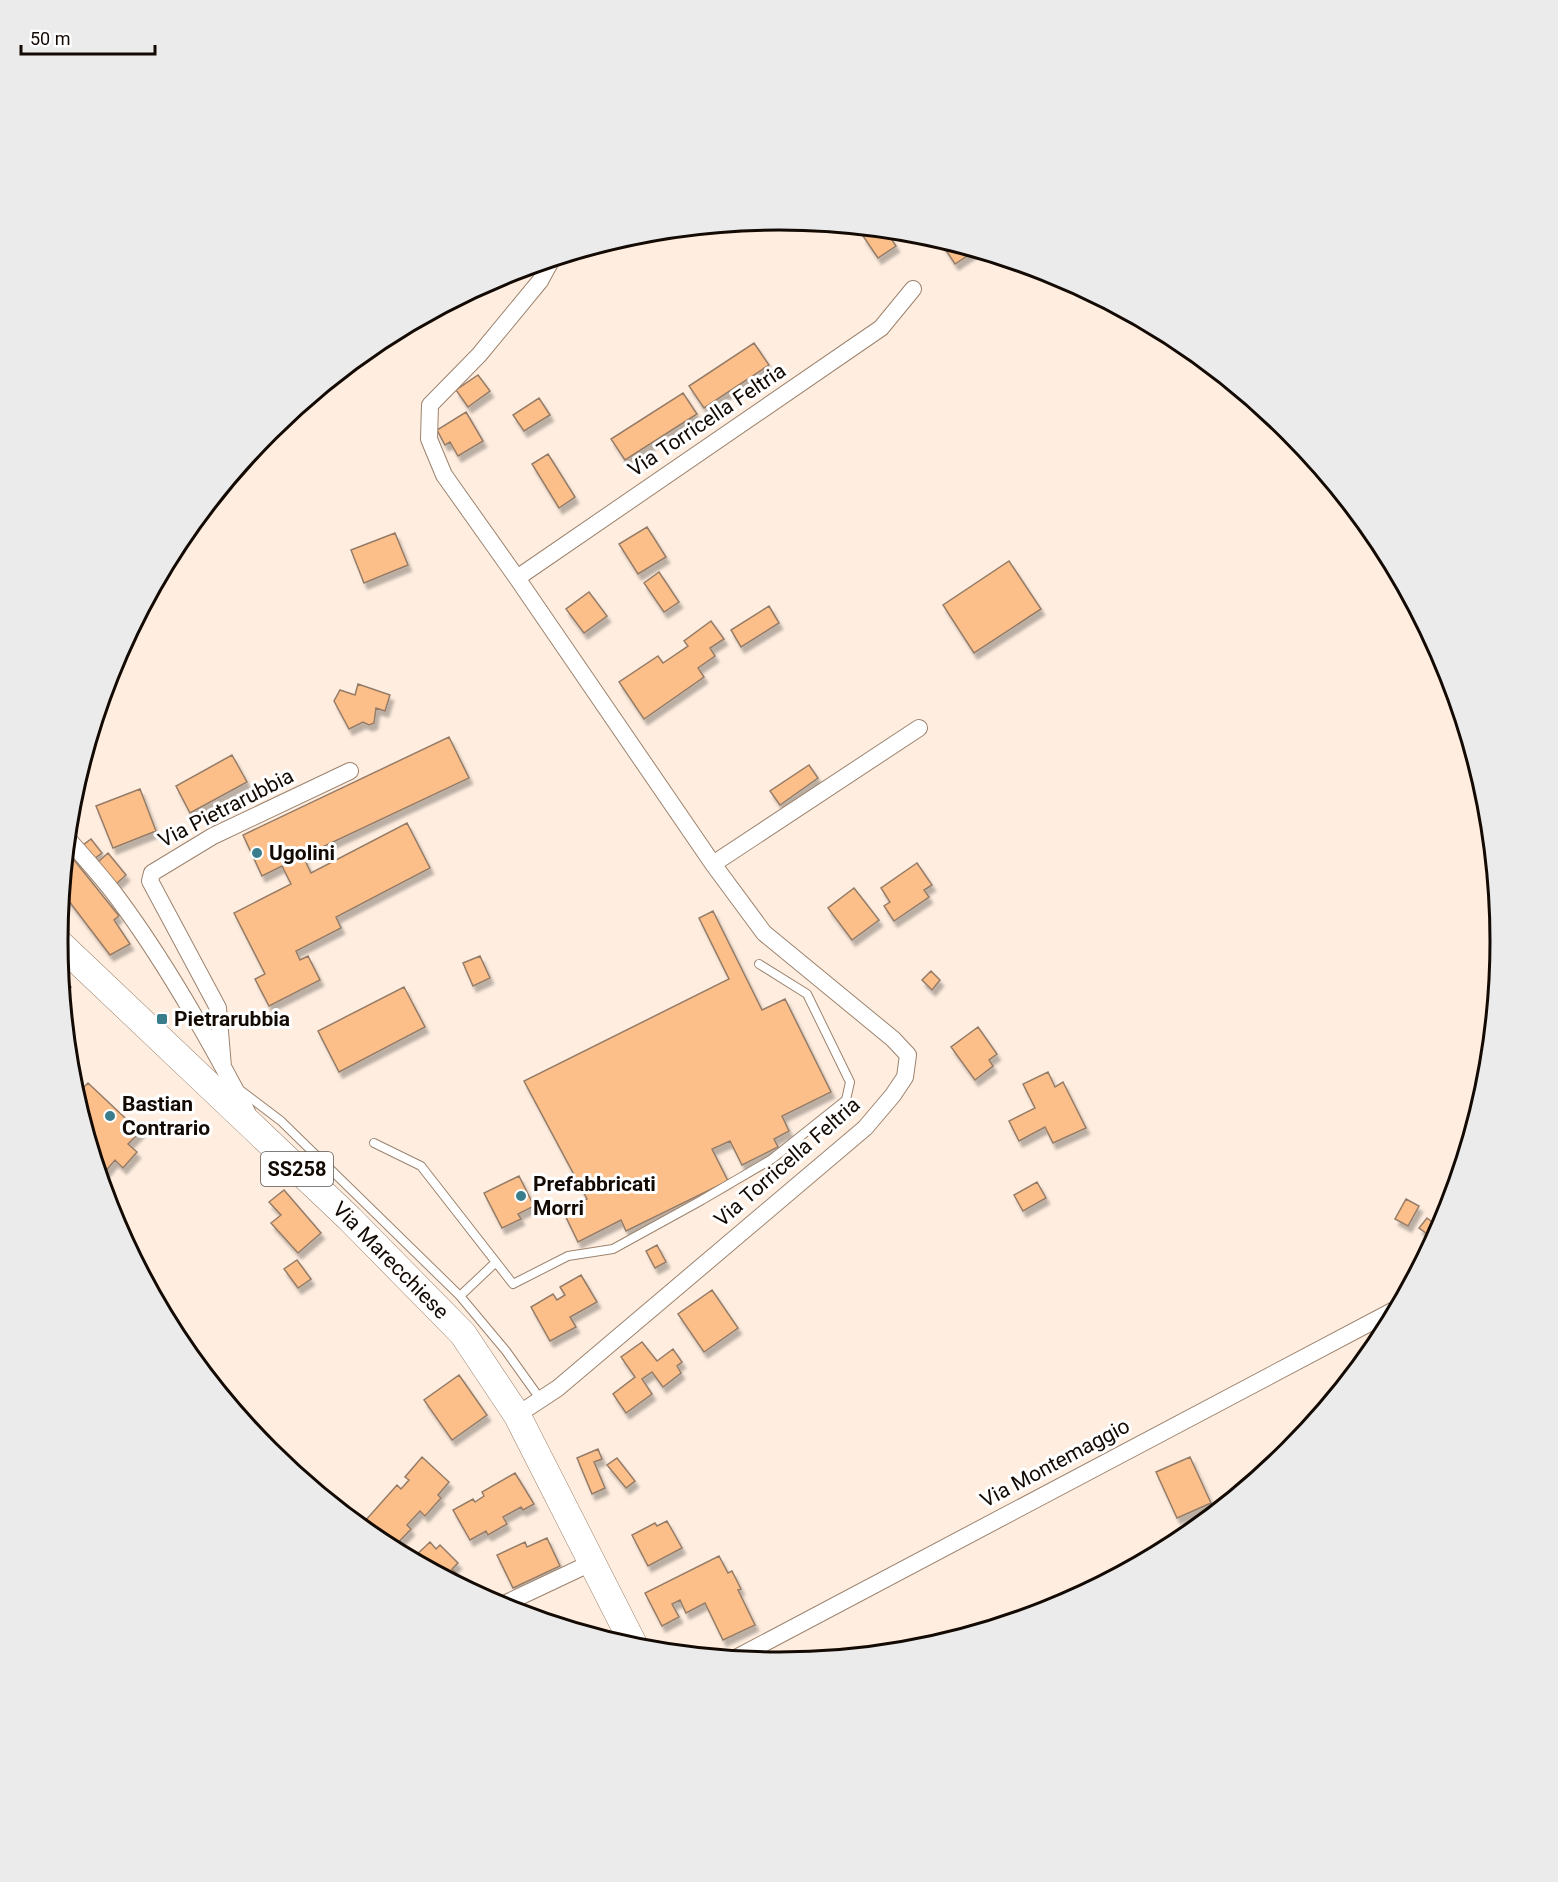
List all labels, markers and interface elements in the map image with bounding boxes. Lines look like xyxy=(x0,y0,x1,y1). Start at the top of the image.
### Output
scale bar xyxy=(21,18,154,56)
text: 50 m xyxy=(30,28,70,49)
street label: Via Torricella Feltria xyxy=(624,358,790,482)
street label: Via Pietrarubbia xyxy=(154,764,298,852)
place label: Ugolini xyxy=(269,841,335,865)
marker: Ugolini xyxy=(250,846,264,860)
place label: Pietrarubbia xyxy=(174,1007,290,1031)
marker: Pietrarubbia xyxy=(155,1012,169,1026)
place label: Bastian Contrario xyxy=(122,1092,210,1140)
street label: Via Torricella Feltria xyxy=(709,1092,865,1232)
marker: Bastian Contrario xyxy=(103,1109,117,1123)
road number: SS258 xyxy=(261,1152,333,1186)
place label: Prefabbricati Morri xyxy=(533,1172,656,1220)
marker: Prefabbricati Morri xyxy=(514,1189,528,1203)
street label: Via Marecchiese xyxy=(328,1197,454,1324)
street label: Via Montemaggio xyxy=(976,1414,1134,1512)

